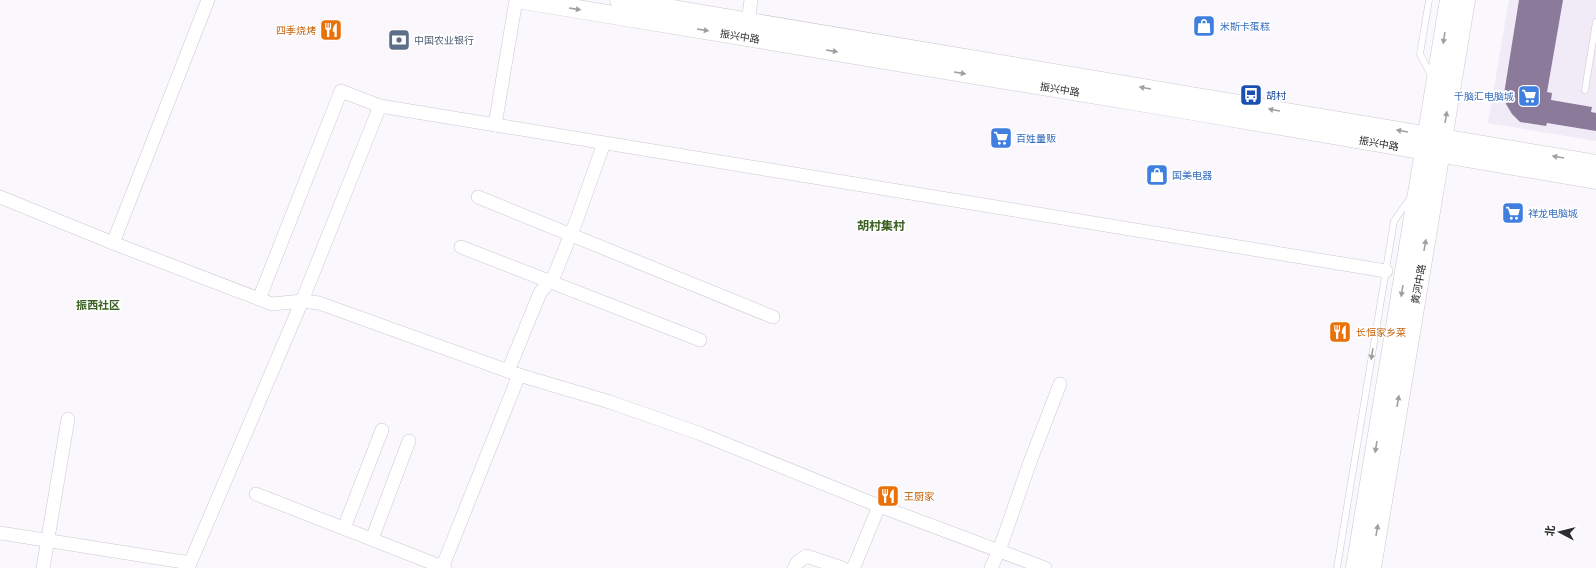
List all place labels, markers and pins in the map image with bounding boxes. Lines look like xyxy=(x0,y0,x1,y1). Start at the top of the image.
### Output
shop icon: 米斯卡蛋糕 xyxy=(1191,13,1217,39)
restaurant icon: 四季烧烤 xyxy=(318,17,344,43)
place label: 米斯卡蛋糕 xyxy=(1220,21,1270,32)
place label: 四季烧烤 xyxy=(276,25,316,36)
bank icon: 中国农业银行 xyxy=(386,27,412,53)
place label: 中国农业银行 xyxy=(414,35,474,46)
bus stop icon: 胡村 xyxy=(1238,82,1264,108)
supermarket icon: 千脑汇电脑城 xyxy=(1516,83,1542,109)
place label: 胡村 xyxy=(1266,90,1286,101)
place label: 千脑汇电脑城 xyxy=(1454,91,1514,102)
supermarket icon: 百姓量贩 xyxy=(988,125,1014,151)
place label: 百姓量贩 xyxy=(1016,133,1056,144)
shop icon: 国美电器 xyxy=(1144,162,1170,188)
place label: 国美电器 xyxy=(1172,170,1212,181)
supermarket icon: 祥龙电脑城 xyxy=(1500,200,1526,226)
place label: 祥龙电脑城 xyxy=(1528,208,1578,219)
restaurant icon: 长恒家乡菜 xyxy=(1327,319,1353,345)
place label: 长恒家乡菜 xyxy=(1356,327,1406,338)
restaurant icon: 王厨家 xyxy=(875,483,901,509)
place label: 王厨家 xyxy=(904,491,935,502)

